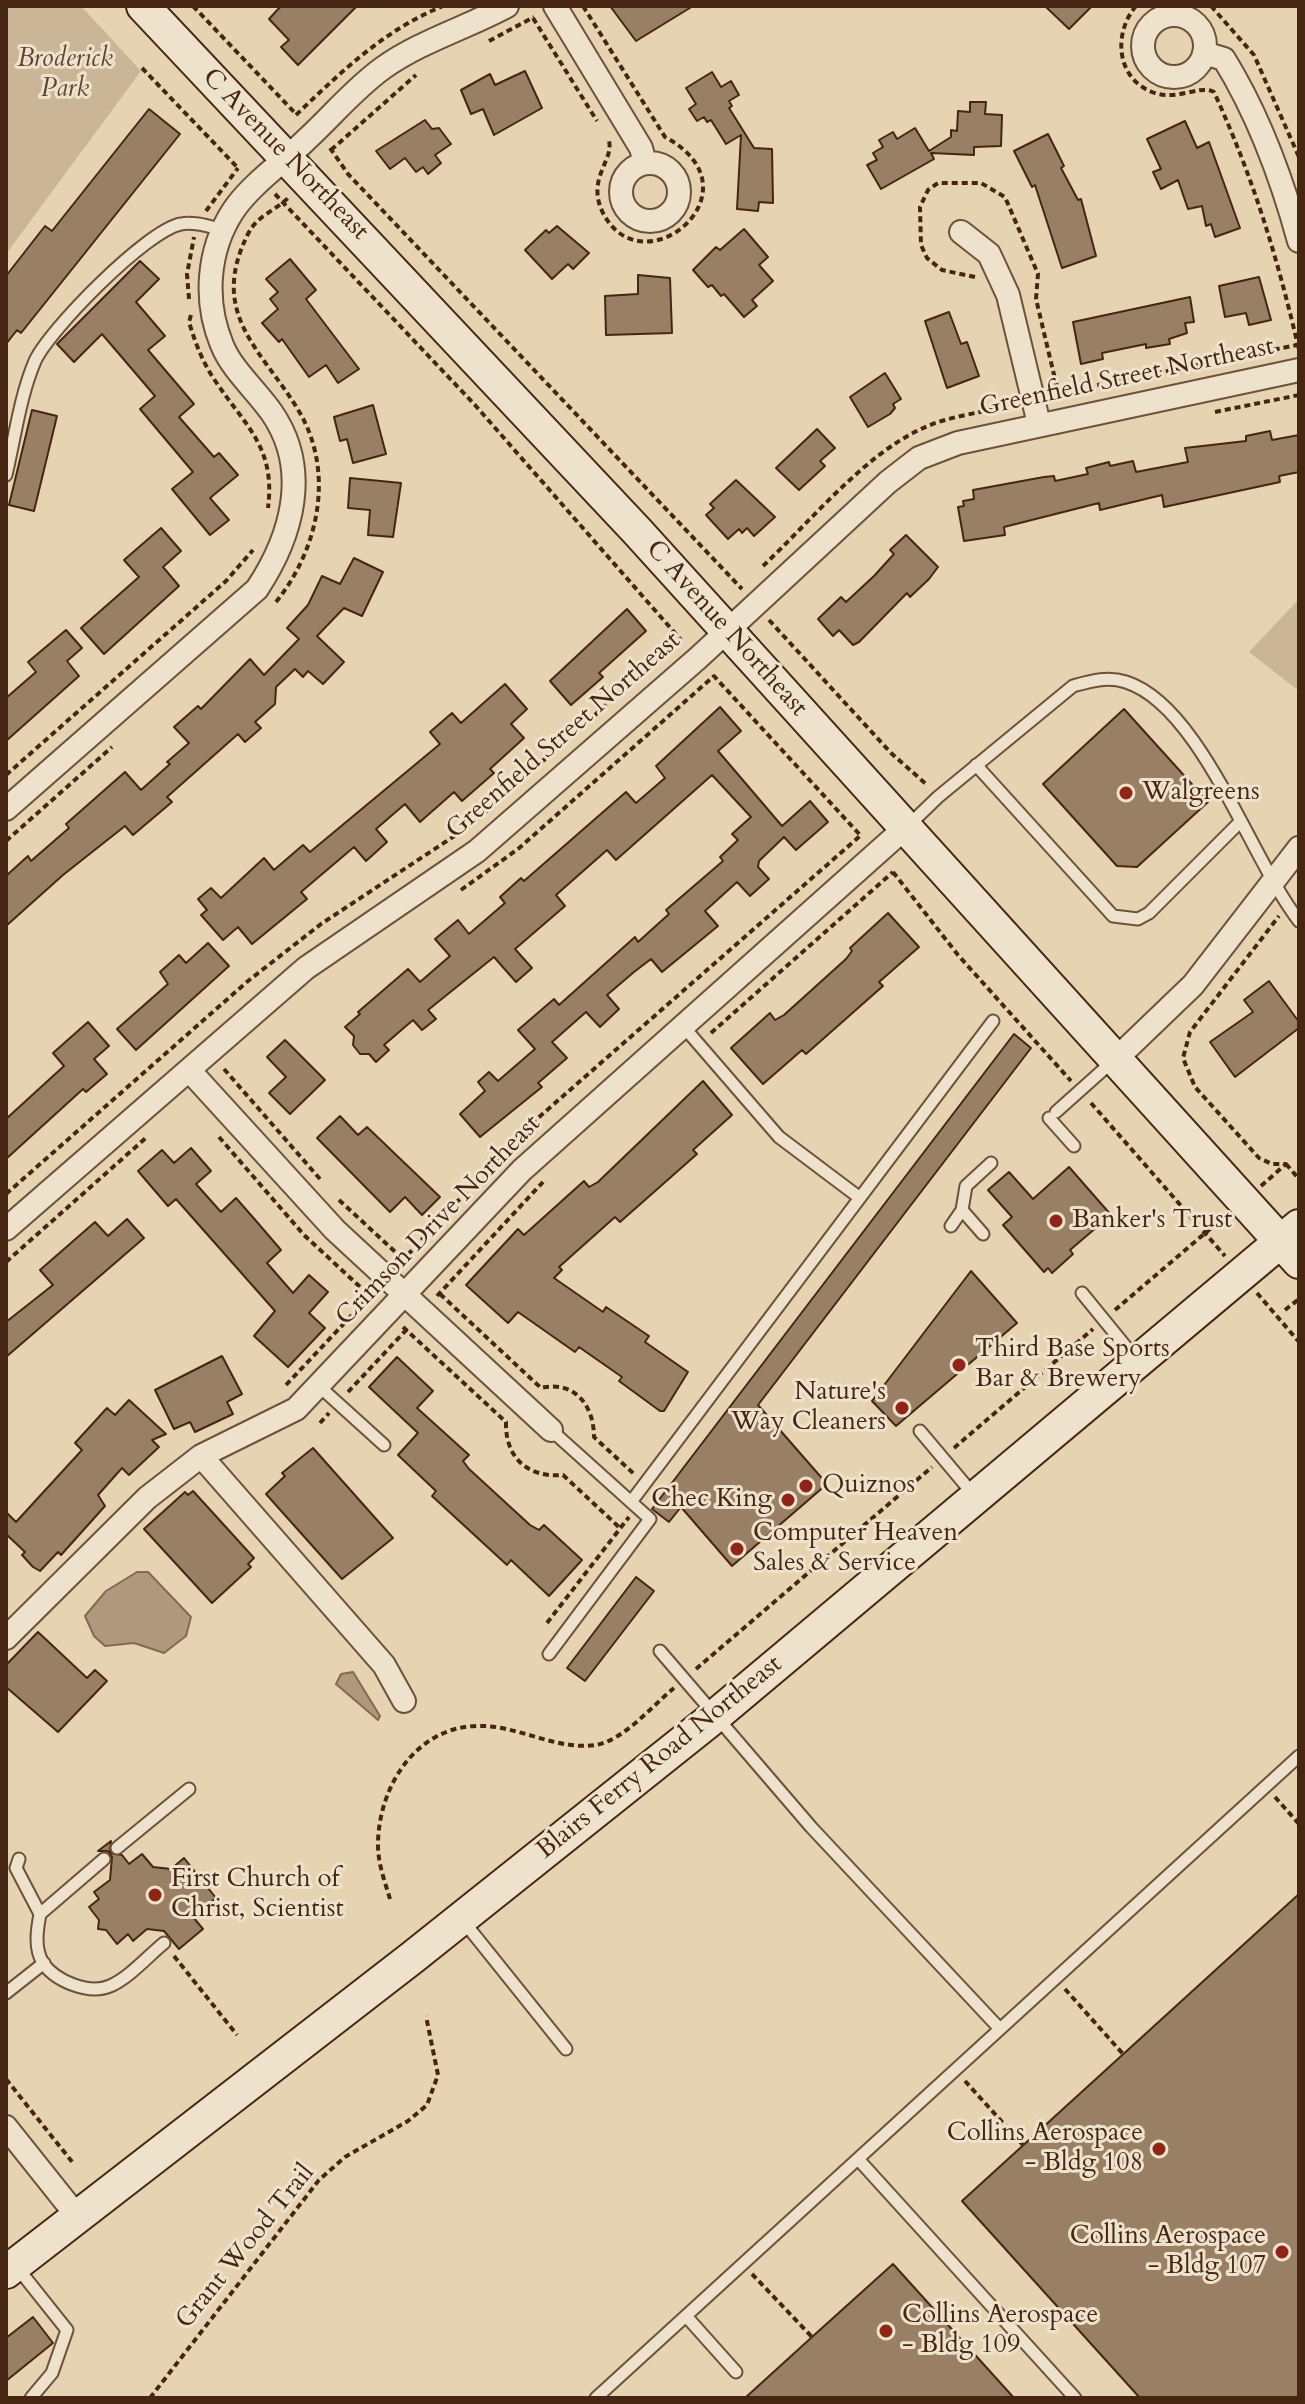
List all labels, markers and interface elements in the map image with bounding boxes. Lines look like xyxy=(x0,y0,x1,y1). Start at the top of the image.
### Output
park label: Broderick Park xyxy=(17,44,113,106)
street label: C Avenue Northeast xyxy=(195,63,375,247)
street label: Greenfield Street Northeast xyxy=(977,332,1277,424)
street label: C Avenue Northeast xyxy=(639,534,813,724)
street label: Greenfield Street Northeast xyxy=(441,626,687,846)
place label: Walgreens xyxy=(1142,777,1260,809)
marker: Walgreens xyxy=(1117,784,1135,802)
street label: Crimson Drive Northeast xyxy=(330,1109,548,1333)
place label: Banker's Trust xyxy=(1072,1205,1232,1237)
marker: Banker's Trust xyxy=(1047,1212,1065,1230)
place label: Third Base Sports Bar & Brewery xyxy=(975,1334,1170,1396)
marker: Third Base Sports Bar & Brewery xyxy=(950,1356,968,1374)
place label: Nature's Way Cleaners xyxy=(731,1377,886,1438)
marker: Nature's Way Cleaners xyxy=(893,1399,911,1417)
place label: Quiznos xyxy=(822,1470,915,1502)
marker: Quiznos xyxy=(797,1477,815,1495)
place label: Chec King xyxy=(651,1484,772,1516)
marker: Chec King xyxy=(779,1491,797,1509)
place label: Computer Heaven Sales & Service xyxy=(753,1518,958,1580)
marker: Computer Heaven Sales & Service xyxy=(728,1540,746,1558)
street label: Blairs Ferry Road Northeast xyxy=(531,1649,789,1867)
place label: First Church of Christ, Scientist xyxy=(171,1864,344,1926)
marker: First Church of Christ, Scientist xyxy=(146,1886,164,1904)
place label: Collins Aerospace - Bldg 108 xyxy=(947,2118,1143,2180)
marker: Collins Aerospace - Bldg 108 xyxy=(1150,2140,1168,2158)
street label: Grant Wood Trail xyxy=(170,2158,322,2336)
place label: Collins Aerospace - Bldg 107 xyxy=(1070,2221,1266,2282)
marker: Collins Aerospace - Bldg 107 xyxy=(1273,2243,1291,2261)
place label: Collins Aerospace - Bldg 109 xyxy=(902,2300,1098,2362)
marker: Collins Aerospace - Bldg 109 xyxy=(877,2322,895,2340)

